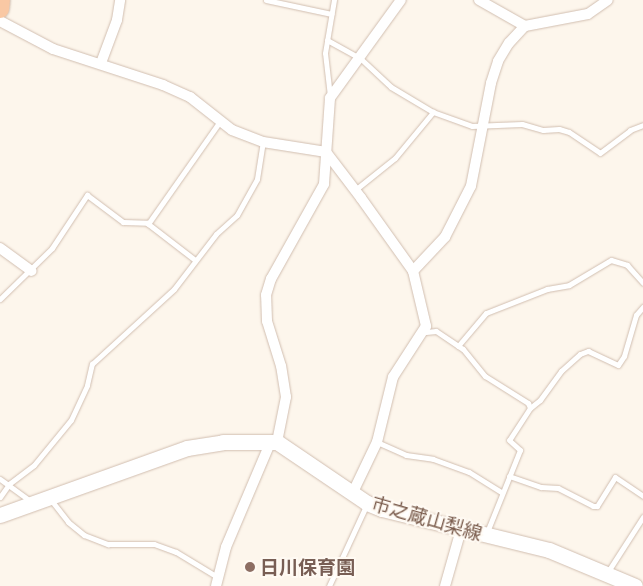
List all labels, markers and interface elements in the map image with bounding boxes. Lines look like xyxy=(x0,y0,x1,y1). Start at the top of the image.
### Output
street label: 市之蔵山梨線 xyxy=(369,491,485,545)
place label: 日川保育園 xyxy=(260,556,355,578)
marker: 日川保育園 xyxy=(244,561,256,573)

